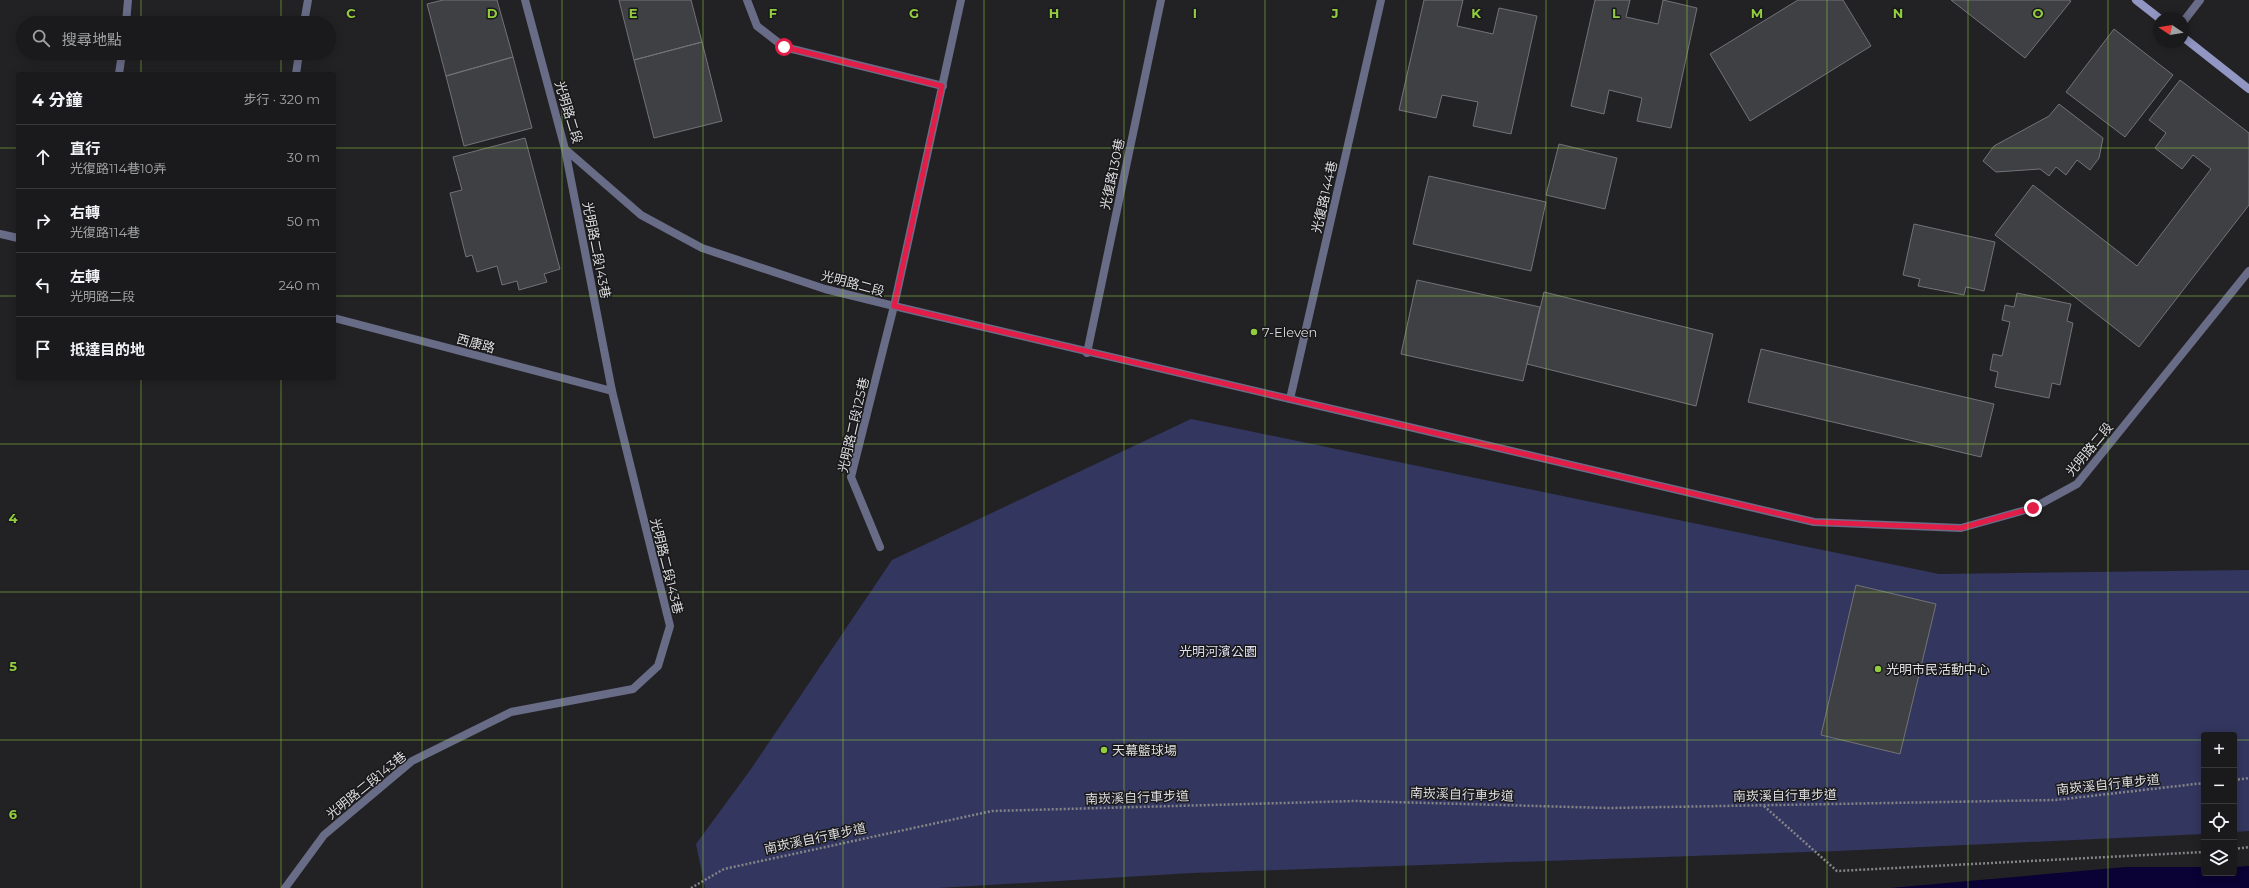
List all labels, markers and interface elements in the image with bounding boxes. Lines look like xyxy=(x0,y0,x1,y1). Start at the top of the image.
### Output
text: C xyxy=(346,5,356,21)
text: D xyxy=(487,5,498,21)
text: E xyxy=(629,5,638,21)
text: F xyxy=(769,5,777,21)
text: G xyxy=(909,5,919,21)
text: H xyxy=(1049,5,1059,21)
text: I xyxy=(1193,5,1197,21)
text: J xyxy=(1330,5,1339,21)
text: K xyxy=(1471,5,1481,21)
text: L xyxy=(1612,5,1620,21)
text: M xyxy=(1751,5,1763,21)
text: N xyxy=(1893,5,1903,21)
text: O xyxy=(2033,5,2044,21)
north arrow xyxy=(2153,12,2189,48)
search box xyxy=(16,16,336,60)
icon: search xyxy=(30,27,52,49)
text: 搜尋地點 xyxy=(62,30,122,49)
route start xyxy=(775,38,793,56)
street label: 光明路二段 xyxy=(552,79,586,145)
text: 4 分鐘 xyxy=(32,90,83,110)
text: 步行 · 320 m xyxy=(243,91,320,107)
street label: 光復路130巷 xyxy=(1097,137,1127,211)
text: 直行 xyxy=(70,139,100,158)
icon: ahead xyxy=(32,146,54,168)
text: 30 m xyxy=(287,149,320,165)
street label: 光復路144巷 xyxy=(1308,159,1340,235)
text: 光復路114巷10弄 xyxy=(70,160,166,176)
street label: 光明路二段143巷 xyxy=(580,200,614,300)
text: 右轉 xyxy=(70,203,100,222)
icon: right xyxy=(32,210,54,232)
text: 50 m xyxy=(287,213,320,229)
text: 光復路114巷 xyxy=(70,224,140,240)
text: 左轉 xyxy=(70,267,100,286)
street label: 光明路二段 xyxy=(820,267,886,299)
icon: left xyxy=(32,274,54,296)
text: 240 m xyxy=(279,277,320,293)
text: 光明路二段 xyxy=(70,288,135,304)
place label: 7-Eleven xyxy=(1262,324,1317,340)
marker: 7-Eleven xyxy=(1249,327,1259,337)
street label: 西康路 xyxy=(455,330,497,356)
icon: arrive xyxy=(32,338,54,360)
text: 抵達目的地 xyxy=(70,340,145,359)
street label: 光明路二段125巷 xyxy=(834,376,872,474)
street label: 光明路二段 xyxy=(2062,419,2116,479)
route end xyxy=(2024,499,2042,517)
text: 4 xyxy=(9,510,18,526)
street label: 光明路二段143巷 xyxy=(647,516,687,616)
park label: 光明河濱公園 xyxy=(1179,643,1257,659)
text: 5 xyxy=(9,658,17,674)
place label: 光明市民活動中心 xyxy=(1886,661,1990,677)
marker: 光明市民活動中心 xyxy=(1873,664,1883,674)
map controls xyxy=(2201,732,2237,876)
button: + xyxy=(2201,732,2237,768)
place label: 天幕籃球場 xyxy=(1112,742,1177,758)
marker: 天幕籃球場 xyxy=(1099,745,1109,755)
street label: 光明路二段143巷 xyxy=(323,748,409,822)
button: − xyxy=(2201,768,2237,804)
street label: 南崁溪自行車步道 xyxy=(2055,771,2161,797)
street label: 南崁溪自行車步道 xyxy=(1410,784,1514,804)
street label: 南崁溪自行車步道 xyxy=(1733,786,1837,804)
street label: 南崁溪自行車步道 xyxy=(1085,787,1189,807)
button: locate xyxy=(2201,804,2237,840)
text: 6 xyxy=(9,806,18,822)
street label: 南崁溪自行車步道 xyxy=(762,819,868,857)
button: layers xyxy=(2201,840,2237,876)

